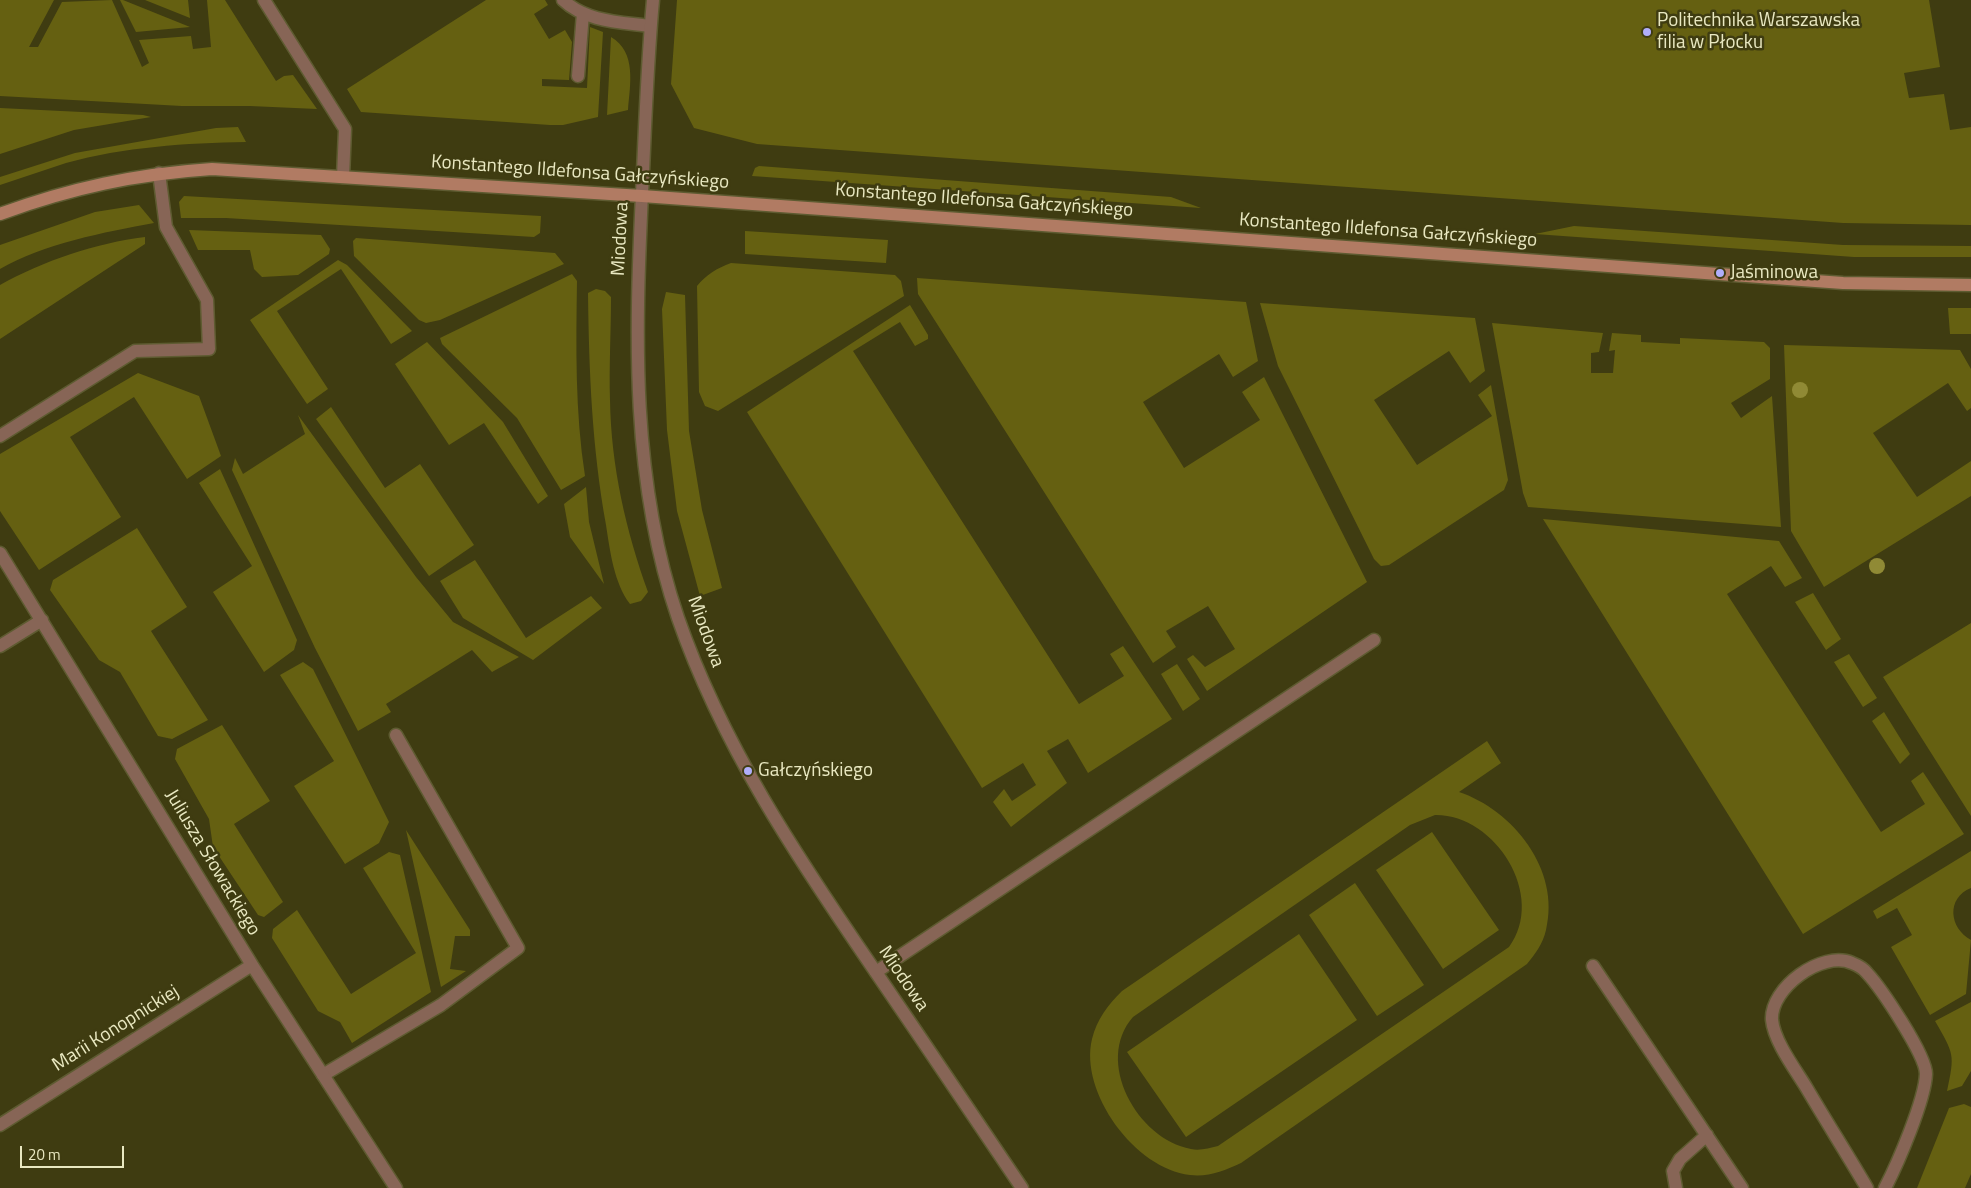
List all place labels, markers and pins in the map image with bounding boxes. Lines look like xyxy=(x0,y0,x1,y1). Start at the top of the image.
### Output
place label: Politechnika Warszawska filia w Płocku xyxy=(1657,10,1860,54)
marker: Politechnika Warszawska filia w Płocku xyxy=(1641,26,1653,38)
place label: Jaśminowa xyxy=(1730,262,1818,284)
marker: Jaśminowa xyxy=(1714,267,1726,279)
place label: Gałczyńskiego xyxy=(758,760,873,782)
marker: Gałczyńskiego xyxy=(742,765,754,777)

